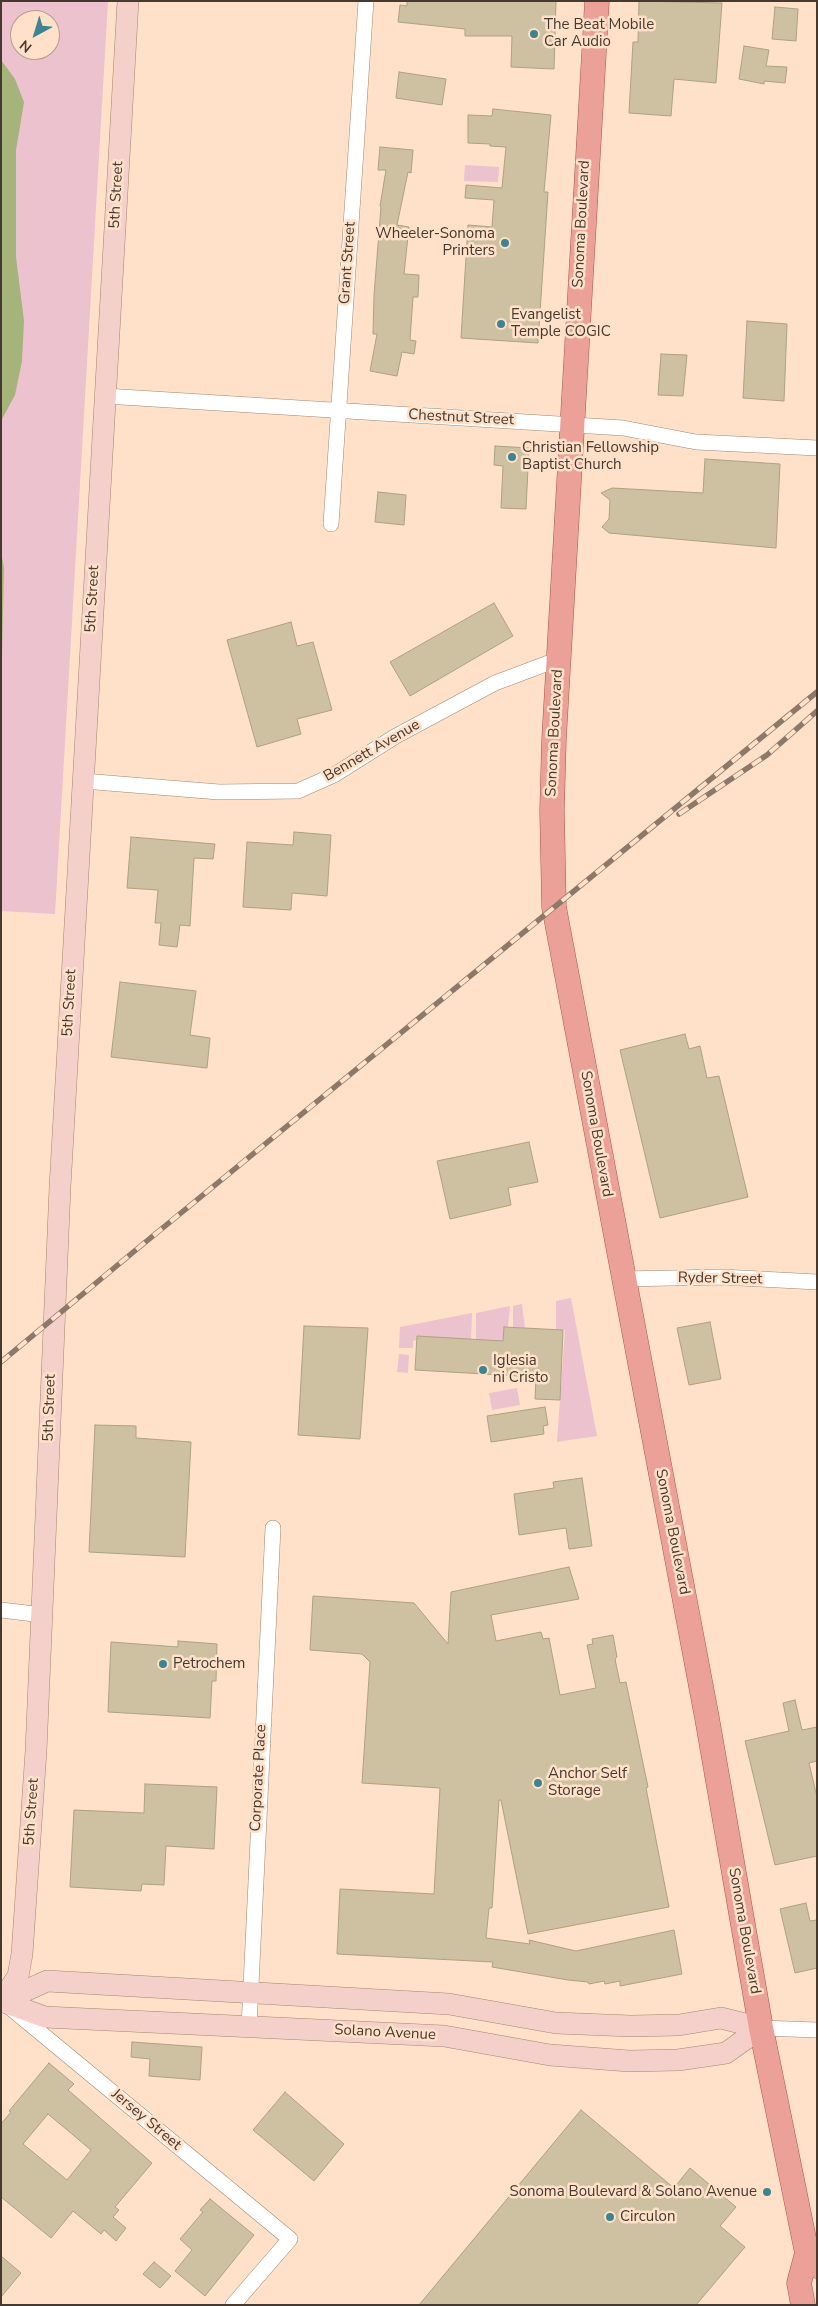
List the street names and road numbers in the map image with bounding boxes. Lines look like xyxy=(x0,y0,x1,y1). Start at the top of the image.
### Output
street label: Sonoma Boulevard xyxy=(570,160,594,288)
street label: 5th Street xyxy=(106,161,128,229)
street label: Grant Street xyxy=(336,221,360,305)
street label: Chestnut Street xyxy=(408,406,514,430)
street label: 5th Street xyxy=(82,565,104,633)
street label: Sonoma Boulevard xyxy=(543,669,567,797)
street label: Bennett Avenue xyxy=(321,716,423,786)
street label: 5th Street xyxy=(59,969,81,1037)
street label: Sonoma Boulevard xyxy=(576,1070,616,1198)
street label: Ryder Street xyxy=(678,1269,762,1289)
street label: 5th Street xyxy=(40,1374,60,1442)
street label: Sonoma Boulevard xyxy=(651,1468,693,1596)
street label: Corporate Place xyxy=(247,1724,271,1832)
street label: 5th Street xyxy=(21,1778,43,1846)
street label: Sonoma Boulevard xyxy=(724,1867,764,1995)
street label: Solano Avenue xyxy=(334,2021,436,2045)
street label: Jersey Street xyxy=(107,2086,185,2154)

